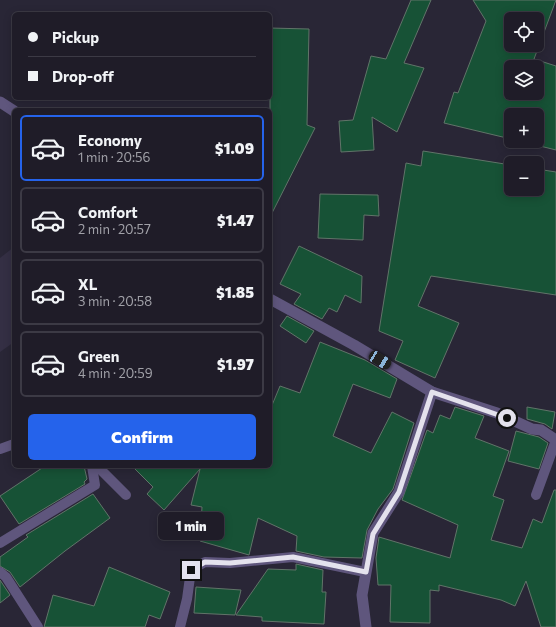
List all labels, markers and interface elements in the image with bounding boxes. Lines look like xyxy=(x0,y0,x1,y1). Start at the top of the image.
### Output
map controls xyxy=(504,12,544,196)
button: locate xyxy=(504,12,544,52)
text: Pickup xyxy=(52,28,99,46)
button: layers xyxy=(504,60,544,100)
text: Drop-off xyxy=(52,67,114,85)
button: + xyxy=(504,108,544,148)
icon: car xyxy=(30,130,66,166)
text: Economy xyxy=(78,131,142,149)
text: $1.09 xyxy=(215,139,254,157)
text: 1 min · 20:56 xyxy=(78,149,150,165)
button: − xyxy=(504,156,544,196)
icon: car xyxy=(30,202,66,238)
text: Comfort xyxy=(78,203,138,221)
text: $1.47 xyxy=(217,211,254,229)
text: 2 min · 20:57 xyxy=(78,221,151,237)
icon: car xyxy=(30,274,66,310)
text: XL xyxy=(78,275,97,293)
text: $1.85 xyxy=(216,283,254,301)
text: 3 min · 20:58 xyxy=(78,293,152,309)
icon: car xyxy=(30,346,66,382)
text: Green xyxy=(78,347,119,365)
car xyxy=(367,349,393,371)
text: $1.97 xyxy=(217,355,254,373)
text: 4 min · 20:59 xyxy=(78,365,153,381)
route start xyxy=(498,409,516,427)
button: Confirm xyxy=(28,414,256,460)
callout: 1 min xyxy=(158,512,224,540)
text: 1 min xyxy=(175,518,207,534)
route end xyxy=(182,561,200,579)

